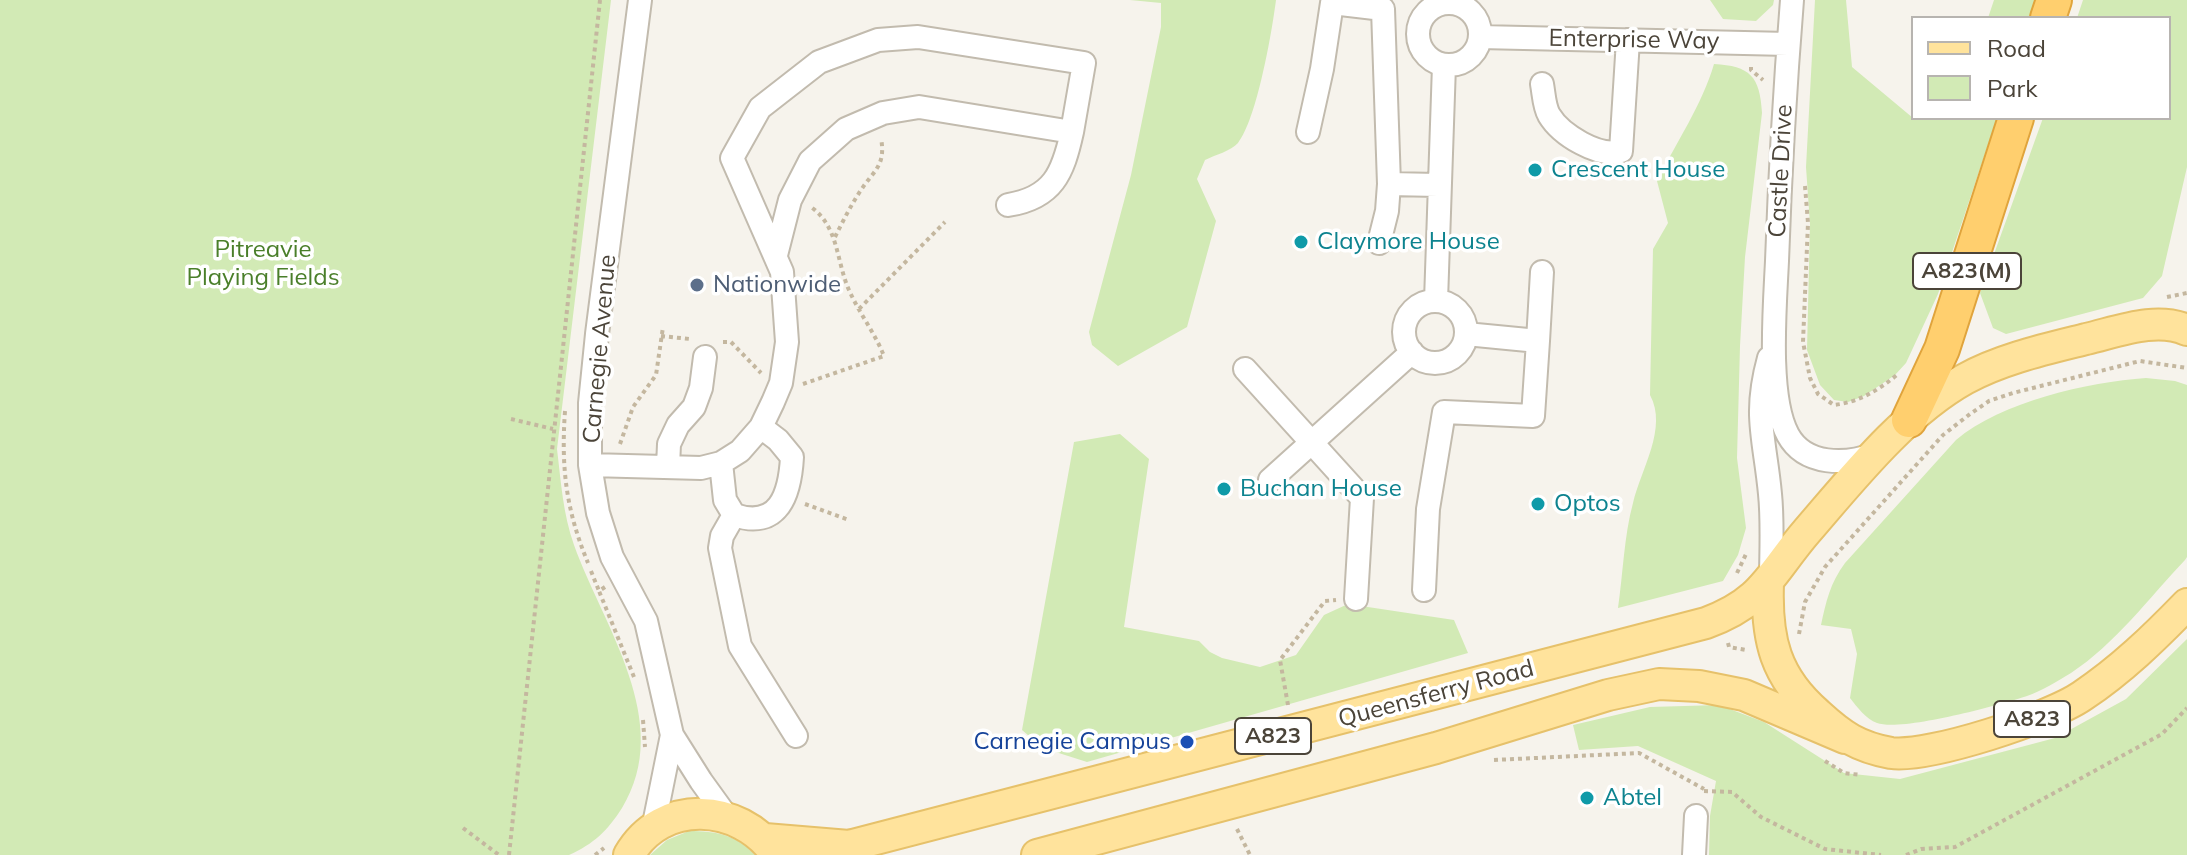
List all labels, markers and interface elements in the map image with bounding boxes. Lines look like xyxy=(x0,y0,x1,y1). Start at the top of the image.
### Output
legend xyxy=(1911,16,2171,120)
street label: Enterprise Way xyxy=(1548,24,1720,56)
text: Road xyxy=(1987,33,2046,63)
text: Park xyxy=(1987,73,2038,103)
street label: Castle Drive xyxy=(1763,104,1799,238)
place label: Crescent House xyxy=(1551,156,1725,184)
marker: Crescent House xyxy=(1526,161,1544,179)
place label: Claymore House xyxy=(1317,228,1500,256)
marker: Claymore House xyxy=(1292,233,1310,251)
park label: Pitreavie Playing Fields xyxy=(186,236,340,292)
street label: Carnegie Avenue xyxy=(577,253,623,445)
road number: A823(M) xyxy=(1913,253,2021,289)
place label: Nationwide xyxy=(713,271,841,299)
marker: Nationwide xyxy=(688,276,706,294)
place label: Buchan House xyxy=(1240,475,1402,503)
marker: Buchan House xyxy=(1215,480,1233,498)
place label: Optos xyxy=(1554,490,1621,518)
marker: Optos xyxy=(1529,495,1547,513)
street label: Queensferry Road xyxy=(1335,654,1537,734)
road number: A823 xyxy=(1994,701,2070,737)
road number: A823 xyxy=(1235,718,1311,754)
place label: Carnegie Campus xyxy=(974,728,1171,756)
marker: Carnegie Campus xyxy=(1178,733,1196,751)
place label: Abtel xyxy=(1603,784,1662,812)
marker: Abtel xyxy=(1578,789,1596,807)

